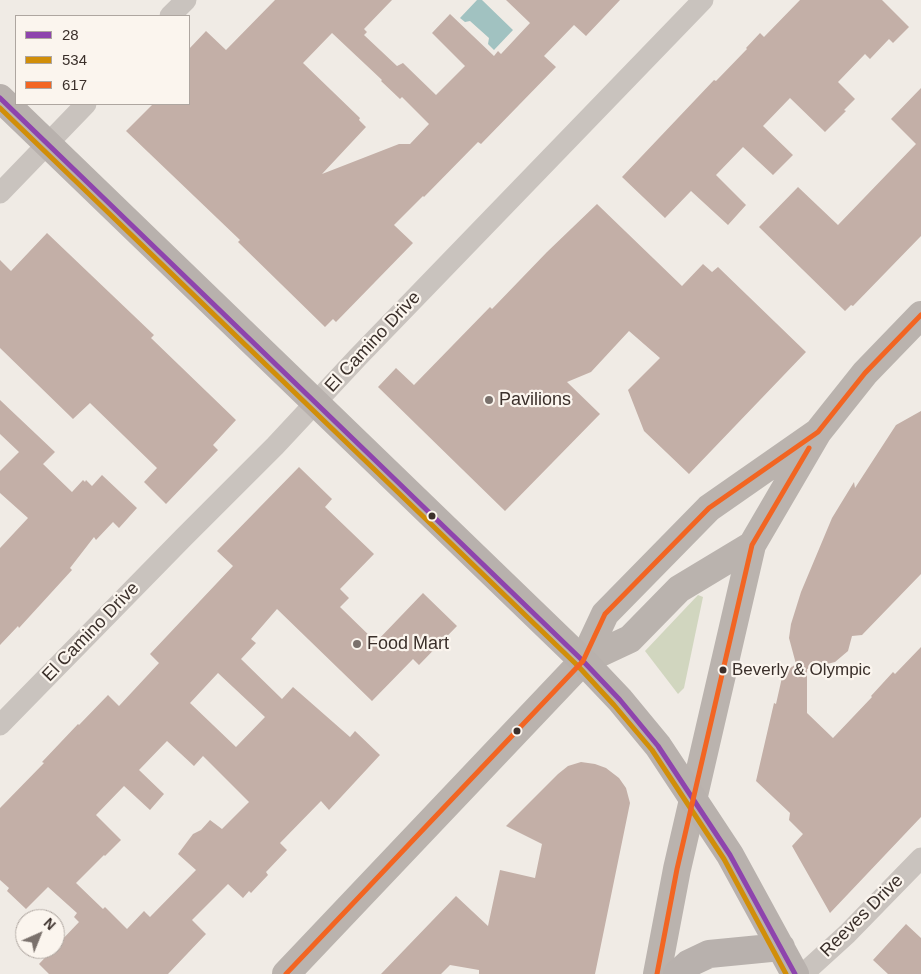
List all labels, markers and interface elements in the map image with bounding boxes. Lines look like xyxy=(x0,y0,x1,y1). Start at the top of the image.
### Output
legend xyxy=(15,15,190,105)
text: 28 xyxy=(62,26,79,43)
text: 534 xyxy=(62,51,87,68)
text: 617 xyxy=(62,76,87,93)
street label: El Camino Drive xyxy=(321,287,425,397)
place label: Pavilions xyxy=(499,389,571,411)
marker: Pavilions xyxy=(483,394,495,406)
unlabelled marker xyxy=(427,511,437,521)
street label: El Camino Drive xyxy=(38,578,144,686)
place label: Food Mart xyxy=(367,633,449,655)
marker: Food Mart xyxy=(351,638,363,650)
place label: Beverly & Olympic xyxy=(732,660,871,680)
marker: Beverly & Olympic xyxy=(718,665,728,675)
unlabelled marker xyxy=(512,726,522,736)
street label: Reeves Drive xyxy=(816,870,908,962)
north arrow xyxy=(15,909,65,959)
text: N xyxy=(41,915,59,933)

